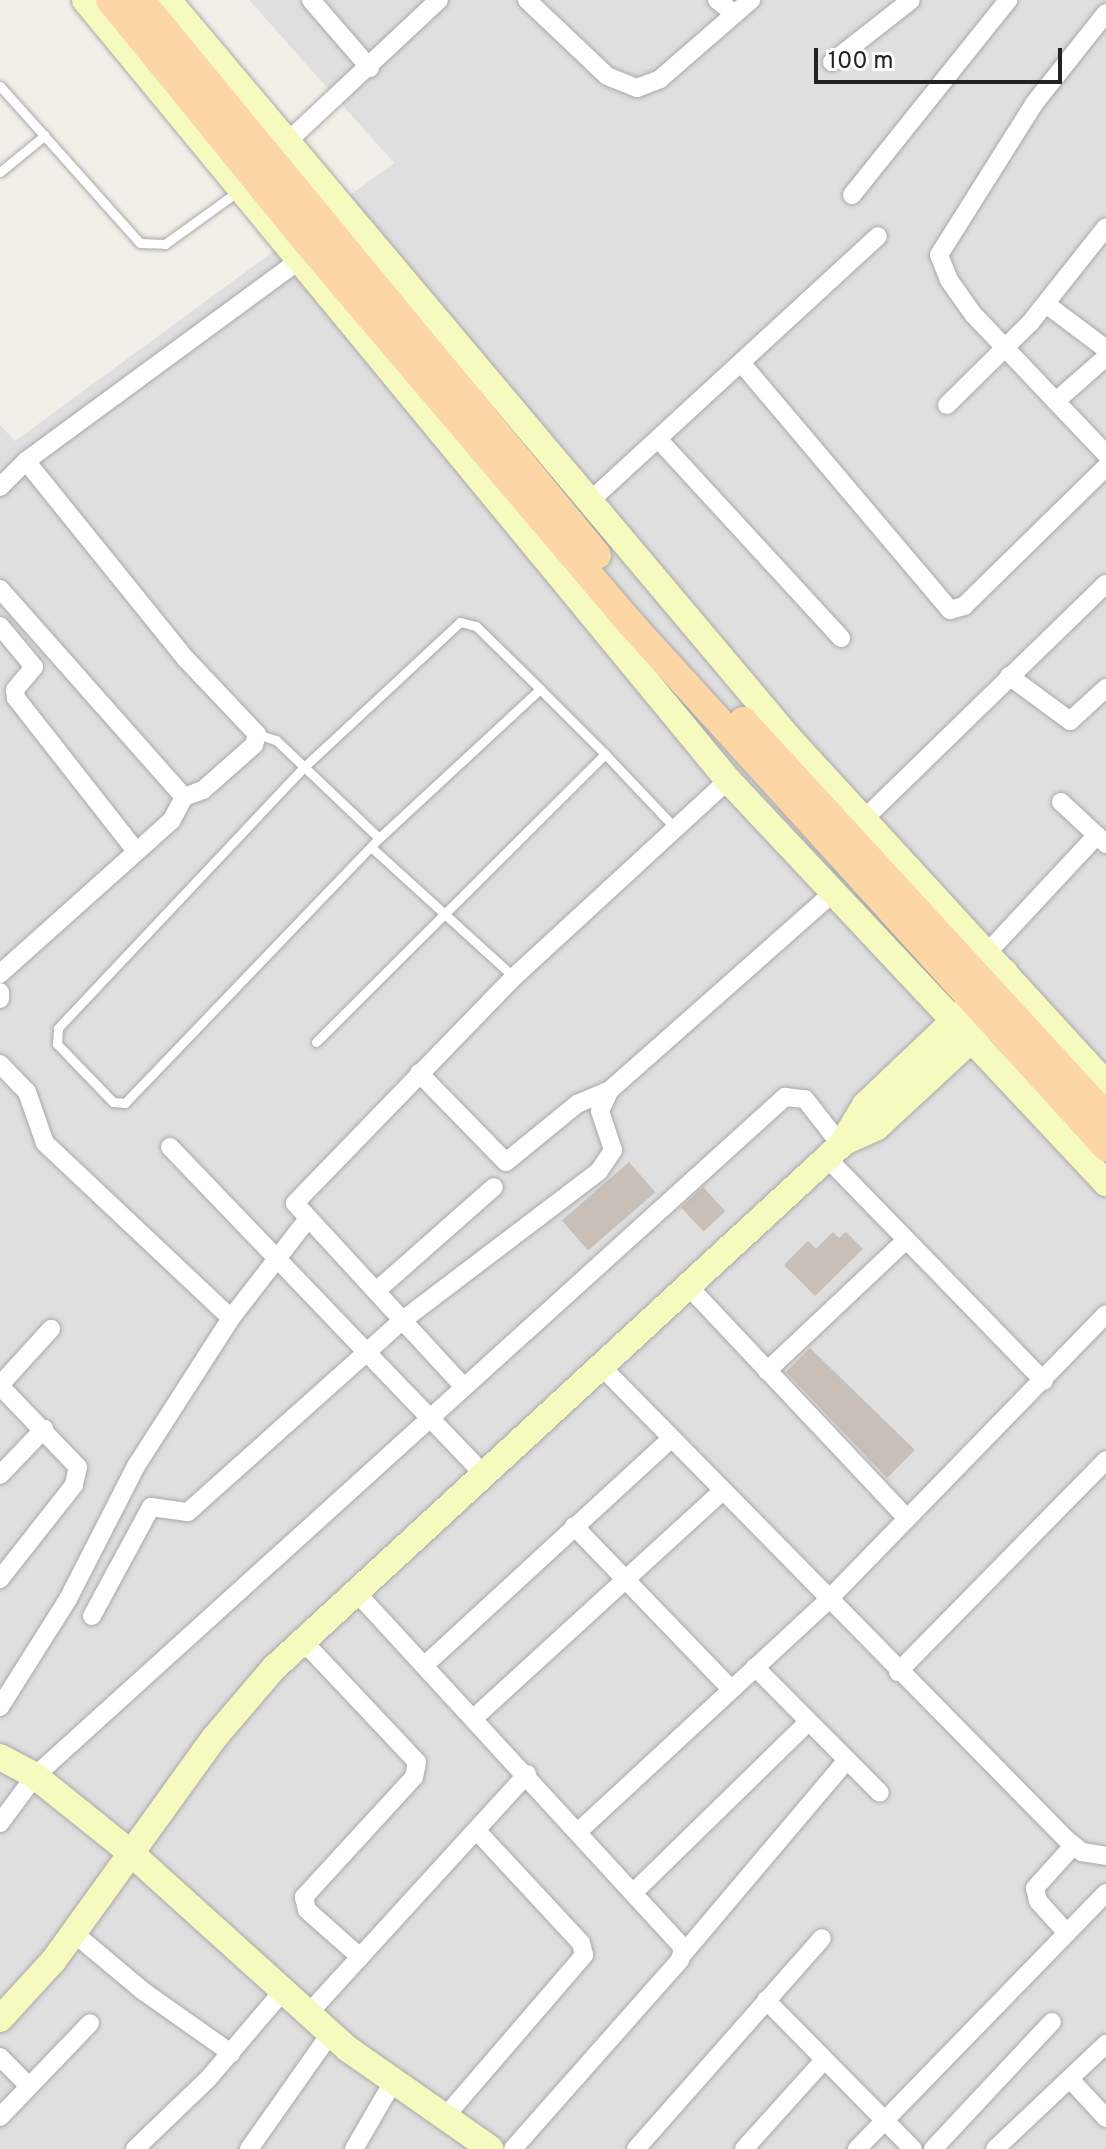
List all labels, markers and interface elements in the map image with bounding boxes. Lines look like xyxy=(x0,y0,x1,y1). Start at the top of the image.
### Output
scale bar xyxy=(818,32,1066,82)
text: 100 m xyxy=(828,47,894,77)

